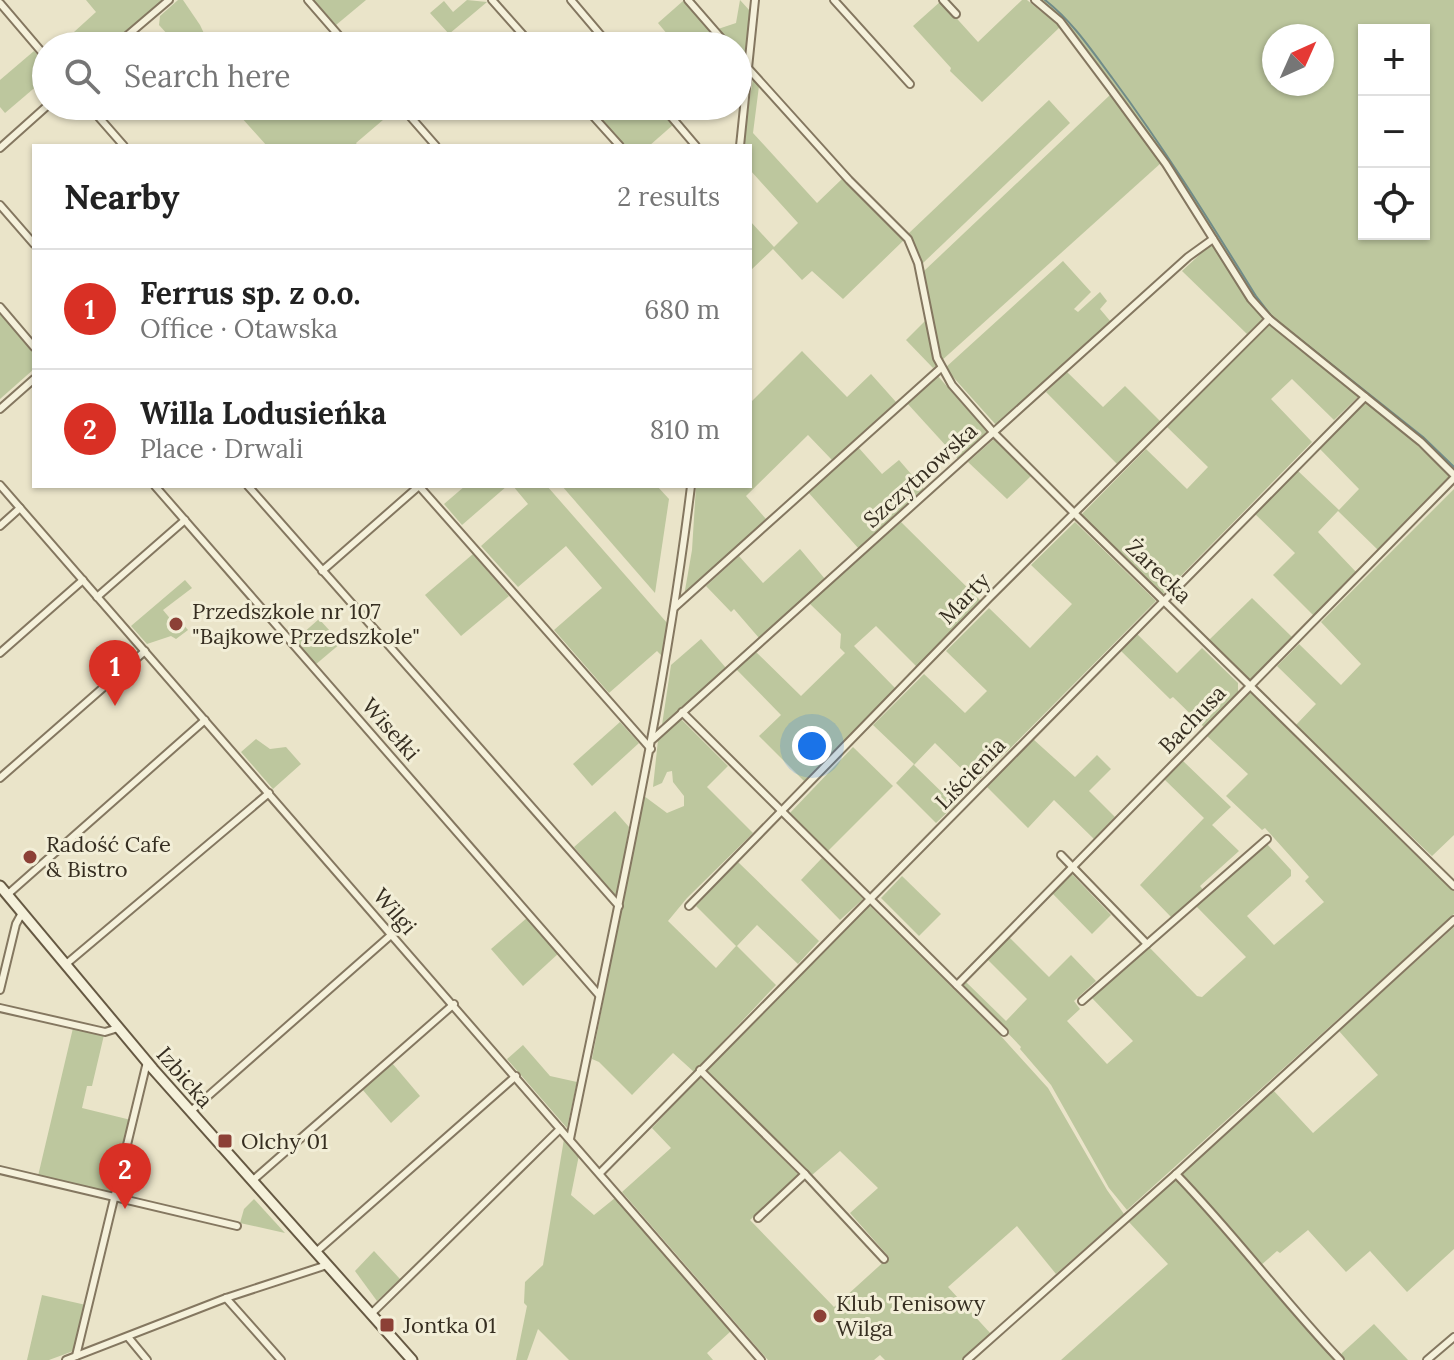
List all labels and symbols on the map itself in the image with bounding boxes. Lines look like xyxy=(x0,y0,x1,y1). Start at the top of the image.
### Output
north arrow xyxy=(1262,24,1334,96)
street label: Szczytnowska xyxy=(857,417,983,533)
street label: Żarecka xyxy=(1120,533,1198,609)
street label: Marty xyxy=(933,566,996,630)
place label: Przedszkole nr 107 "Bajkowe Przedszkole" xyxy=(192,597,420,650)
marker: Przedszkole nr 107 "Bajkowe Przedszkole" xyxy=(167,615,185,633)
pin: 1 xyxy=(89,640,141,706)
street label: Bachusa xyxy=(1153,679,1231,759)
street label: Wisełki xyxy=(356,692,426,766)
your location xyxy=(792,726,832,766)
street label: Liścienia xyxy=(929,731,1011,815)
place label: Radość Cafe & Bistro xyxy=(46,830,171,883)
marker: Radość Cafe & Bistro xyxy=(21,848,39,866)
street label: Wilgi xyxy=(367,882,423,940)
street label: Izbicka xyxy=(151,1041,219,1113)
place label: Olchy 01 xyxy=(241,1127,328,1155)
marker: Olchy 01 xyxy=(216,1132,234,1150)
pin: 2 xyxy=(99,1143,151,1209)
place label: Klub Tenisowy Wilga xyxy=(836,1289,986,1342)
marker: Klub Tenisowy Wilga xyxy=(811,1307,829,1325)
place label: Jontka 01 xyxy=(402,1311,496,1339)
marker: Jontka 01 xyxy=(378,1316,396,1334)

